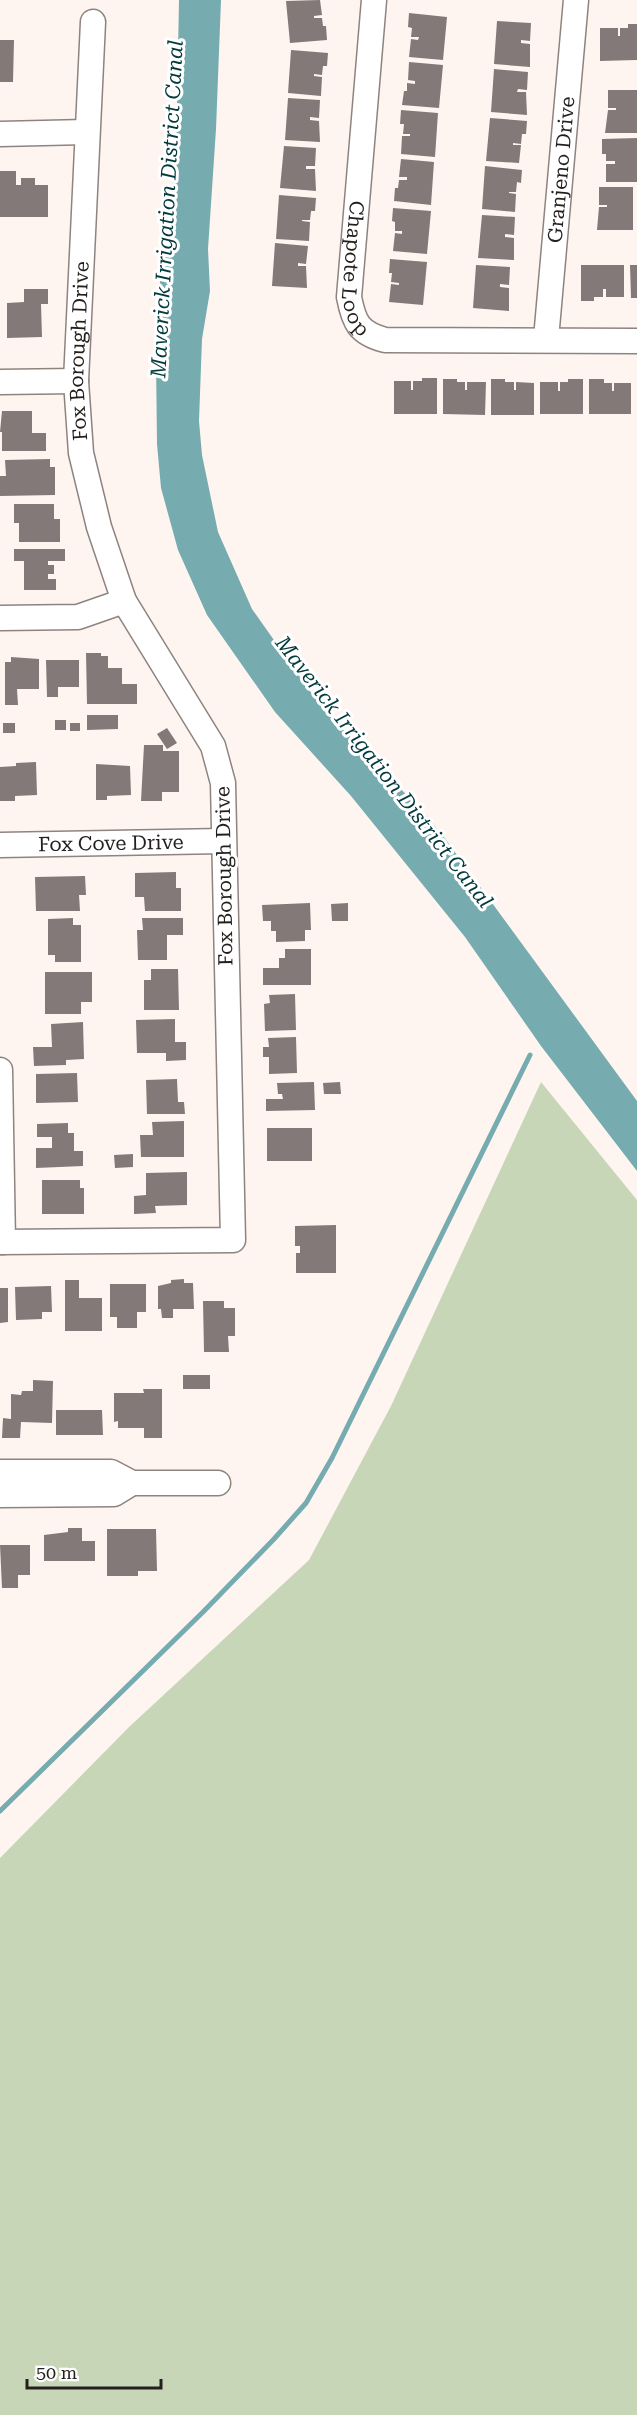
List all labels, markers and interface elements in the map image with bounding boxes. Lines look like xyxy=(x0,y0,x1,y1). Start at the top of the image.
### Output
water label: Maverick Irrigation District Canal xyxy=(146,40,188,379)
street label: Granjeno Drive xyxy=(543,95,579,244)
street label: Chapote Loop xyxy=(337,200,374,341)
street label: Fox Borough Drive xyxy=(64,261,94,442)
water label: Maverick Irrigation District Canal xyxy=(270,631,498,913)
street label: Fox Borough Drive xyxy=(210,786,238,966)
street label: Fox Cove Drive xyxy=(38,830,184,856)
scale bar xyxy=(27,2352,160,2390)
text: 50 m xyxy=(36,2362,77,2383)

